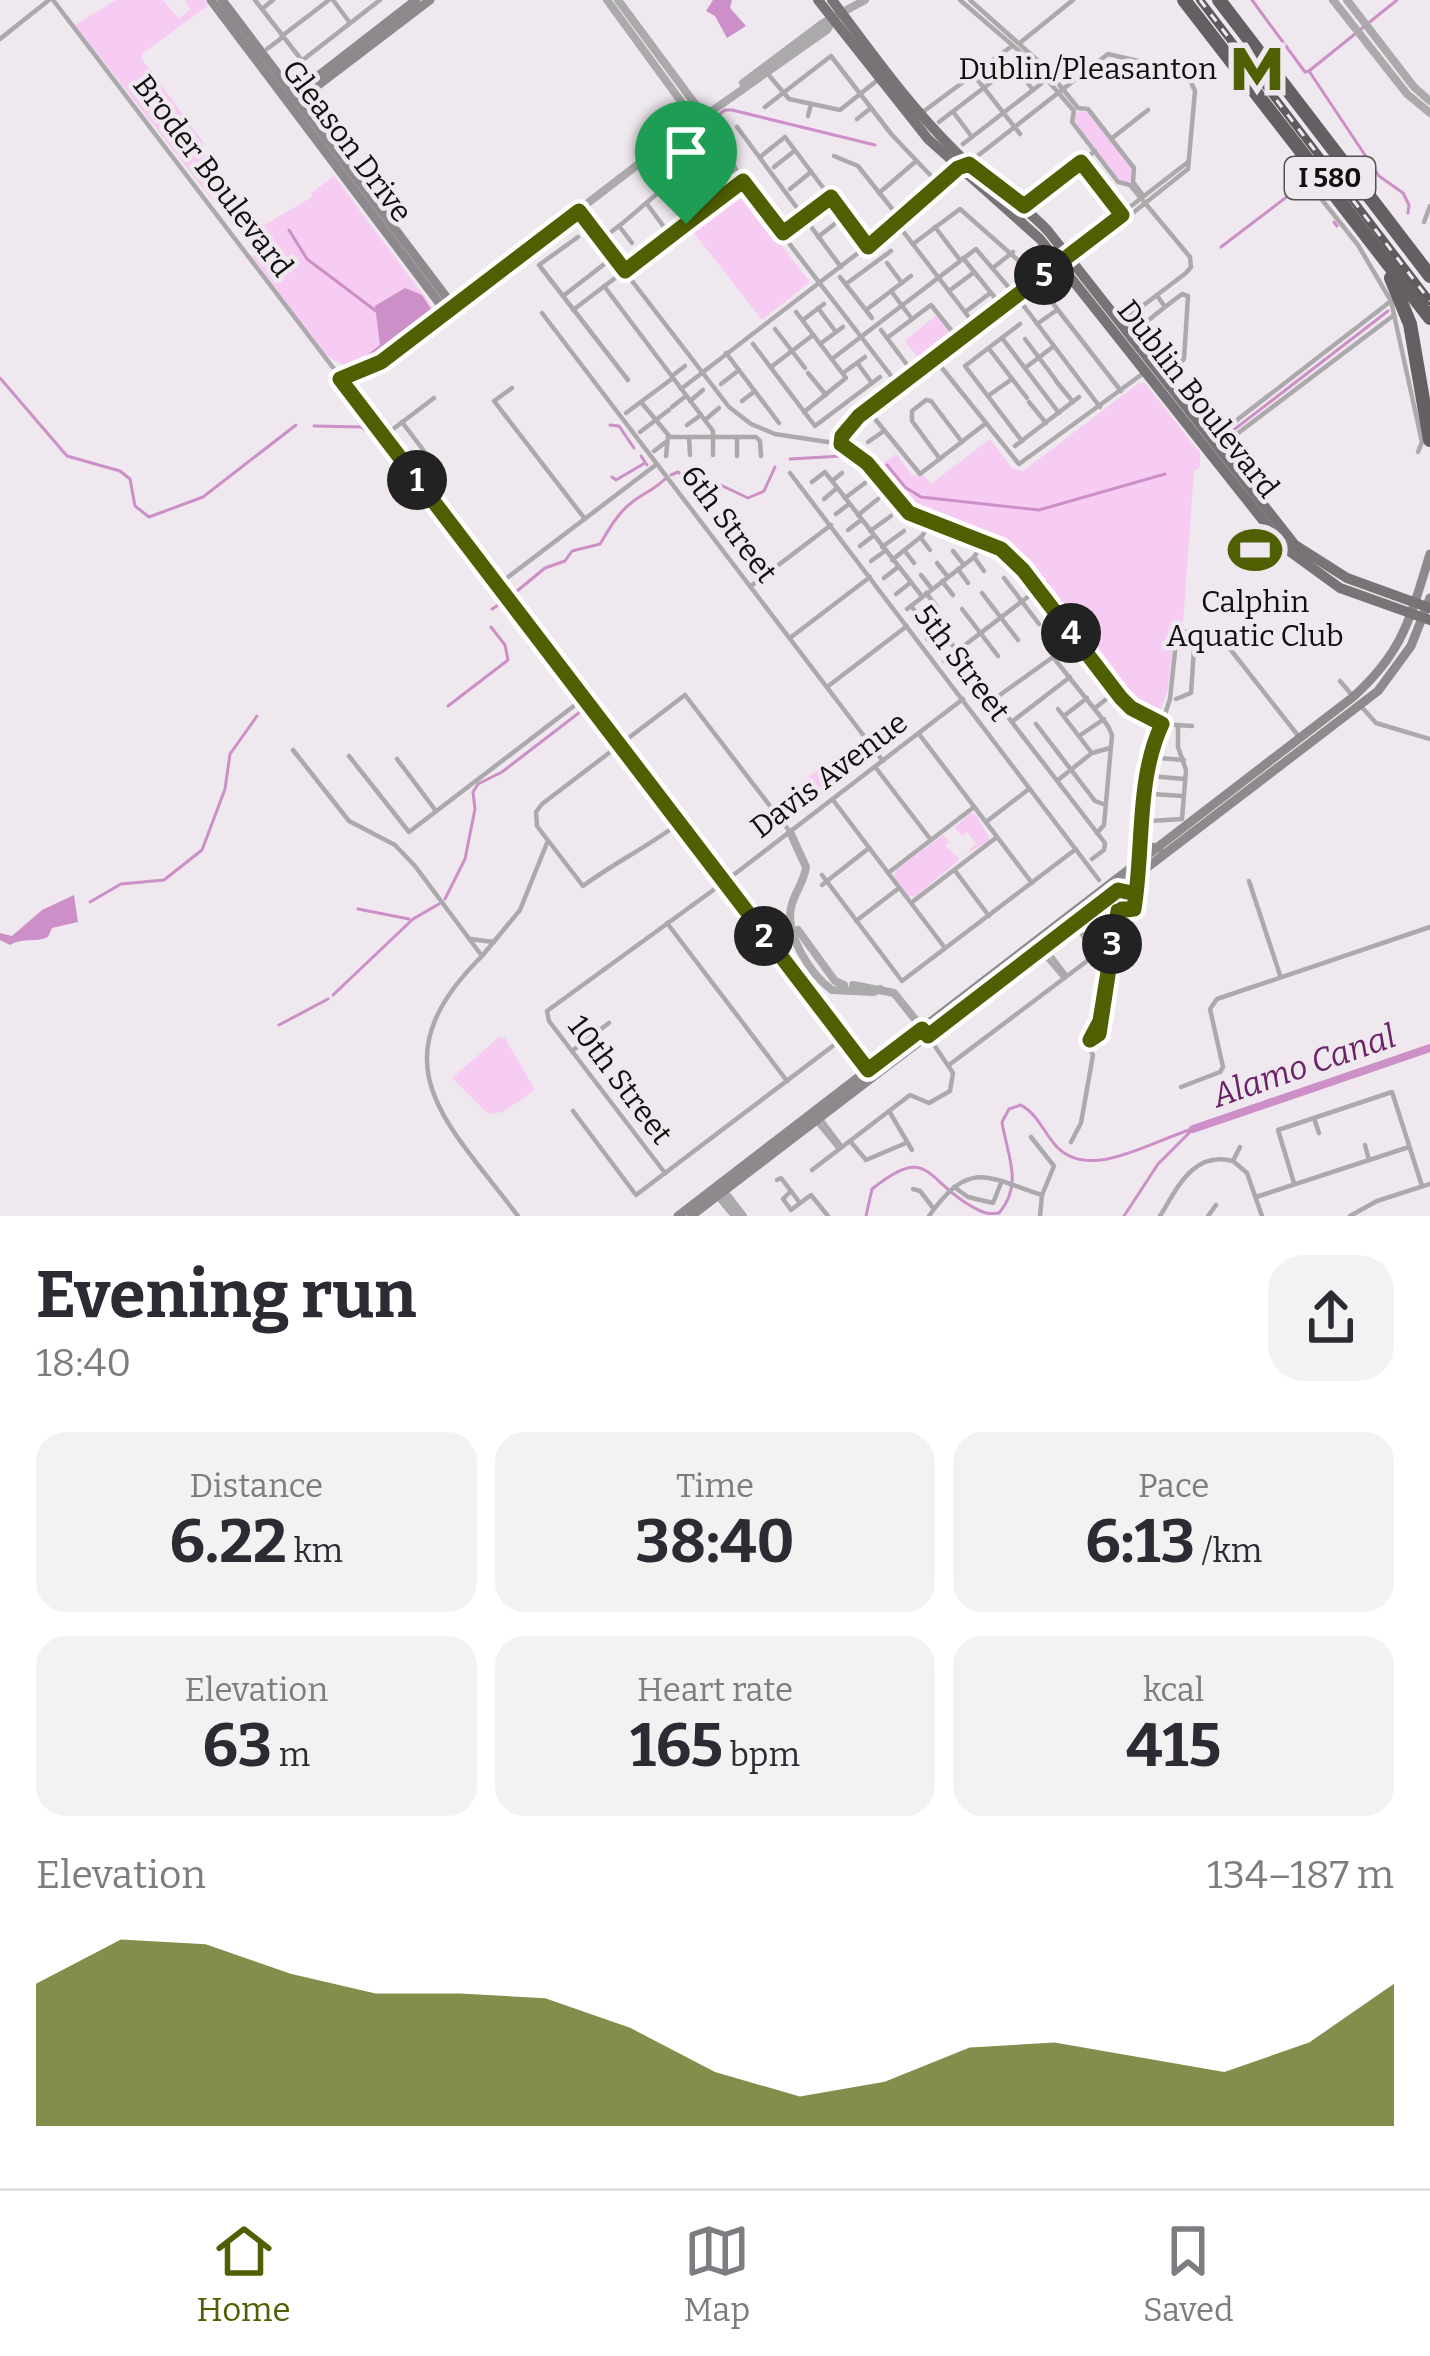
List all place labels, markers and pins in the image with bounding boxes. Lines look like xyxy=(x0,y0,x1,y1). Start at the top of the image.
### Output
metro station icon: Dublin/Pleasanton xyxy=(1228,40,1286,98)
place label: Dublin/Pleasanton xyxy=(958,51,1217,87)
pin xyxy=(635,101,737,224)
pin: 5 xyxy=(1014,245,1074,305)
pin: 1 xyxy=(387,450,447,510)
sports icon: Calphin Aquatic Club xyxy=(1226,521,1284,579)
place label: Calphin Aquatic Club xyxy=(1166,584,1344,654)
pin: 4 xyxy=(1041,603,1101,663)
pin: 2 xyxy=(734,906,794,966)
pin: 3 xyxy=(1082,914,1142,974)

